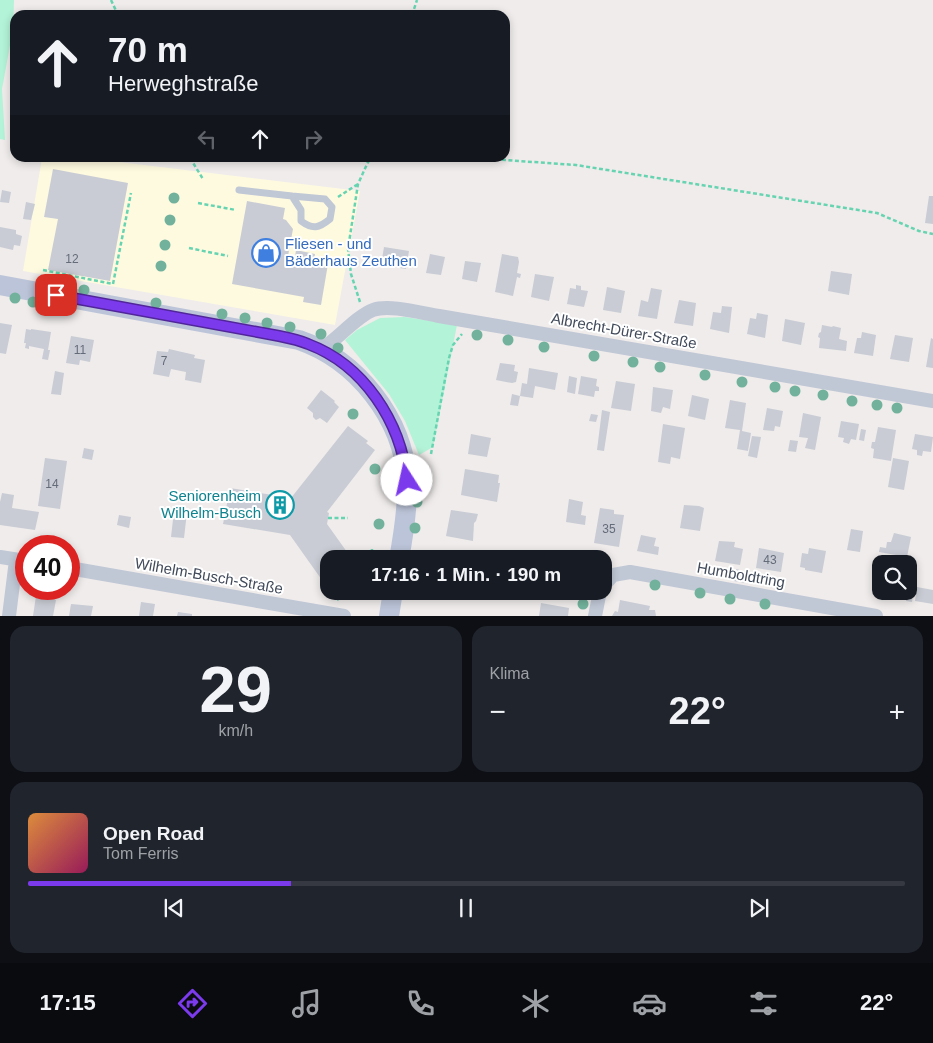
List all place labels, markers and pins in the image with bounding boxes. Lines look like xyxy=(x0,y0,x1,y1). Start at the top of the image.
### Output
place label: Fliesen - und Bäderhaus Zeuthen xyxy=(285,235,417,269)
shop icon: Fliesen - und Bäderhaus Zeuthen xyxy=(251,238,281,268)
pin xyxy=(35,274,77,316)
place label: Seniorenheim Wilhelm-Busch xyxy=(161,487,261,521)
building icon: Seniorenheim Wilhelm-Busch xyxy=(265,490,295,520)

